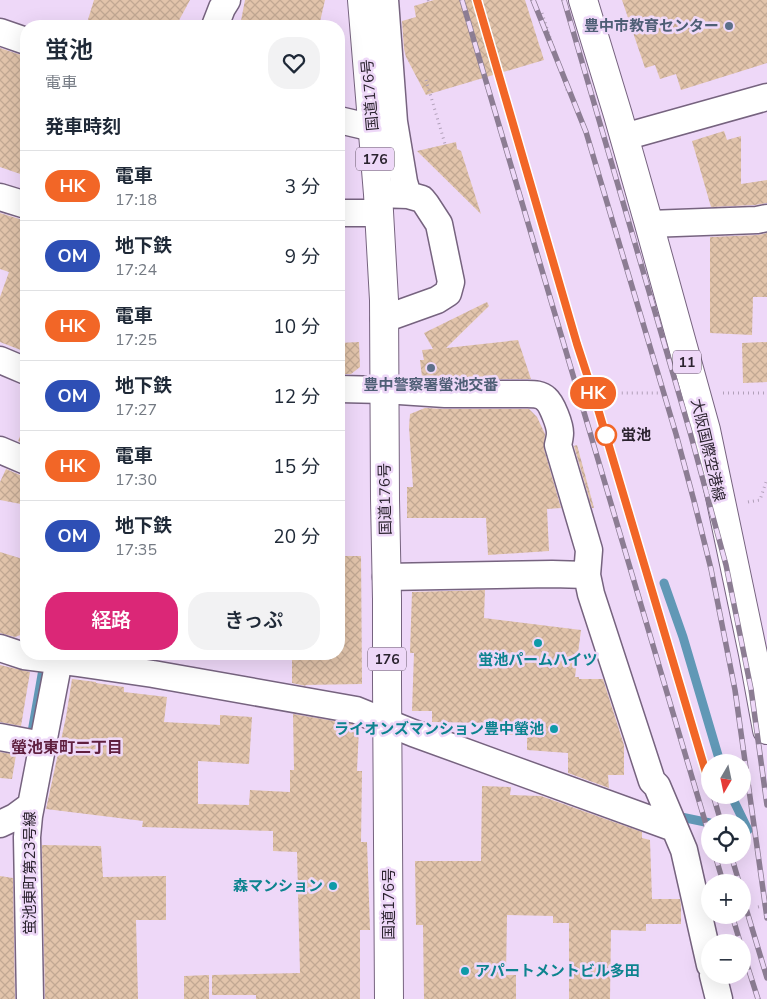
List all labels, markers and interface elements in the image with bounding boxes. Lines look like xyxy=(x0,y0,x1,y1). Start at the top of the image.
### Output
place label: 豊中市教育センター xyxy=(584,16,719,36)
marker: 豊中市教育センター xyxy=(723,20,735,32)
text: 蛍池 xyxy=(45,34,93,66)
button: heart xyxy=(268,37,320,89)
street label: 国道176号 xyxy=(357,58,383,132)
text: 電車 xyxy=(45,72,77,94)
text: 発車時刻 xyxy=(45,114,121,140)
road number: 176 xyxy=(356,148,394,170)
text: 電車 xyxy=(115,163,153,189)
text: HK xyxy=(60,174,85,198)
text: 3 分 xyxy=(285,174,320,200)
text: 17:18 xyxy=(115,189,157,211)
text: 地下鉄 xyxy=(115,233,172,259)
text: OM xyxy=(58,244,87,268)
text: 9 分 xyxy=(285,244,320,270)
text: 17:24 xyxy=(115,259,157,281)
text: 電車 xyxy=(115,303,153,329)
text: HK xyxy=(60,314,85,338)
text: 10 分 xyxy=(273,314,320,340)
text: 17:25 xyxy=(115,329,157,351)
road number: 11 xyxy=(673,351,701,374)
marker: 豊中警察署螢池交番 xyxy=(425,362,437,374)
text: 地下鉄 xyxy=(115,373,172,399)
place label: 豊中警察署螢池交番 xyxy=(363,375,499,395)
line badge: HK xyxy=(570,377,616,409)
text: HK xyxy=(580,381,606,405)
text: OM xyxy=(58,384,87,408)
text: 12 分 xyxy=(273,384,320,410)
street label: 大阪国際空港線 xyxy=(686,397,730,503)
text: 17:27 xyxy=(115,399,157,421)
marker: 蛍池 xyxy=(595,424,617,446)
place label: 蛍池 xyxy=(621,425,651,445)
text: 電車 xyxy=(115,443,153,469)
text: HK xyxy=(60,454,85,478)
text: 15 分 xyxy=(273,454,320,480)
street label: 国道176号 xyxy=(374,463,396,535)
text: 17:30 xyxy=(115,469,157,491)
text: 地下鉄 xyxy=(115,513,172,539)
text: OM xyxy=(58,524,87,548)
text: 20 分 xyxy=(273,524,320,550)
text: 17:35 xyxy=(115,539,157,561)
button: 経路 xyxy=(45,592,178,650)
button: きっぷ xyxy=(188,592,320,650)
marker: 蛍池パームハイツ xyxy=(532,637,544,649)
road number: 176 xyxy=(368,648,406,671)
place label: 蛍池パームハイツ xyxy=(478,650,598,670)
place label: ライオンズマンション豊中螢池 xyxy=(334,719,544,739)
marker: ライオンズマンション豊中螢池 xyxy=(548,723,560,735)
district label: 螢池東町二丁目 xyxy=(11,737,123,759)
north arrow xyxy=(701,754,751,804)
map controls xyxy=(701,754,751,984)
street label: 蛍池東町第23号線 xyxy=(20,811,40,935)
button: locate xyxy=(701,814,751,864)
street label: 国道176号 xyxy=(379,868,399,940)
button: + xyxy=(701,874,751,924)
place label: 森マンション xyxy=(233,876,323,896)
marker: 森マンション xyxy=(327,880,339,892)
button: − xyxy=(701,934,751,984)
place label: アパートメントビル多田 xyxy=(475,961,640,981)
marker: アパートメントビル多田 xyxy=(459,965,471,977)

